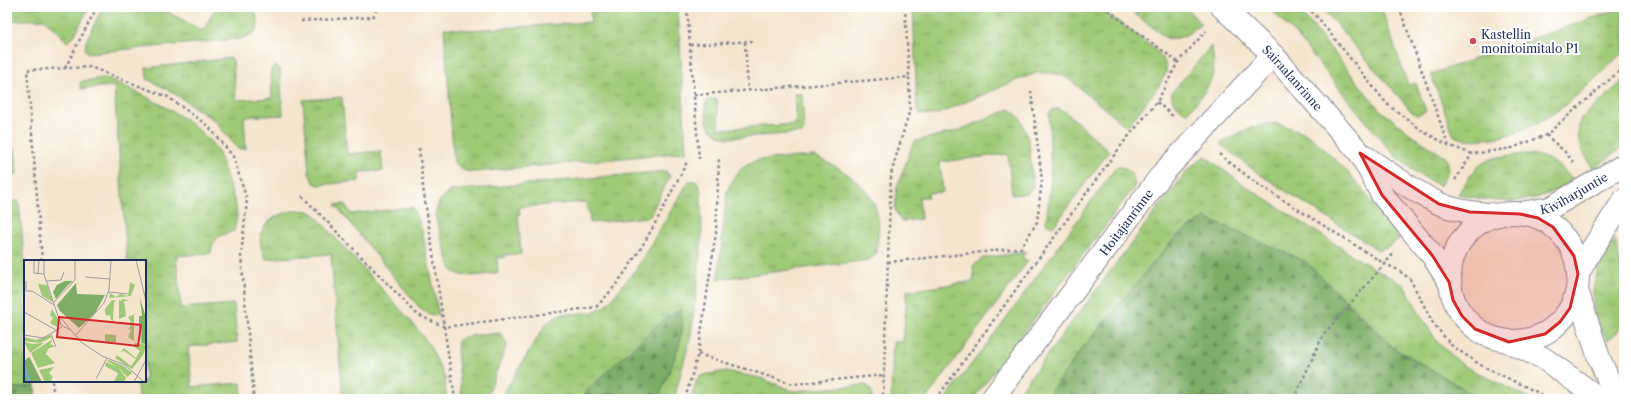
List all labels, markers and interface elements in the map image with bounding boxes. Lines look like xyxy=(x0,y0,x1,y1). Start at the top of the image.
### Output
place label: Kastellin monitoimitalo P1 xyxy=(1481,27,1578,56)
marker: Kastellin monitoimitalo P1 xyxy=(1468,36,1478,46)
street label: Sairaalanrinne xyxy=(1260,42,1326,114)
street label: Kiviharjuntie xyxy=(1539,169,1610,217)
street label: Hoitajanrinne xyxy=(1096,186,1156,258)
inset map xyxy=(24,260,146,382)

